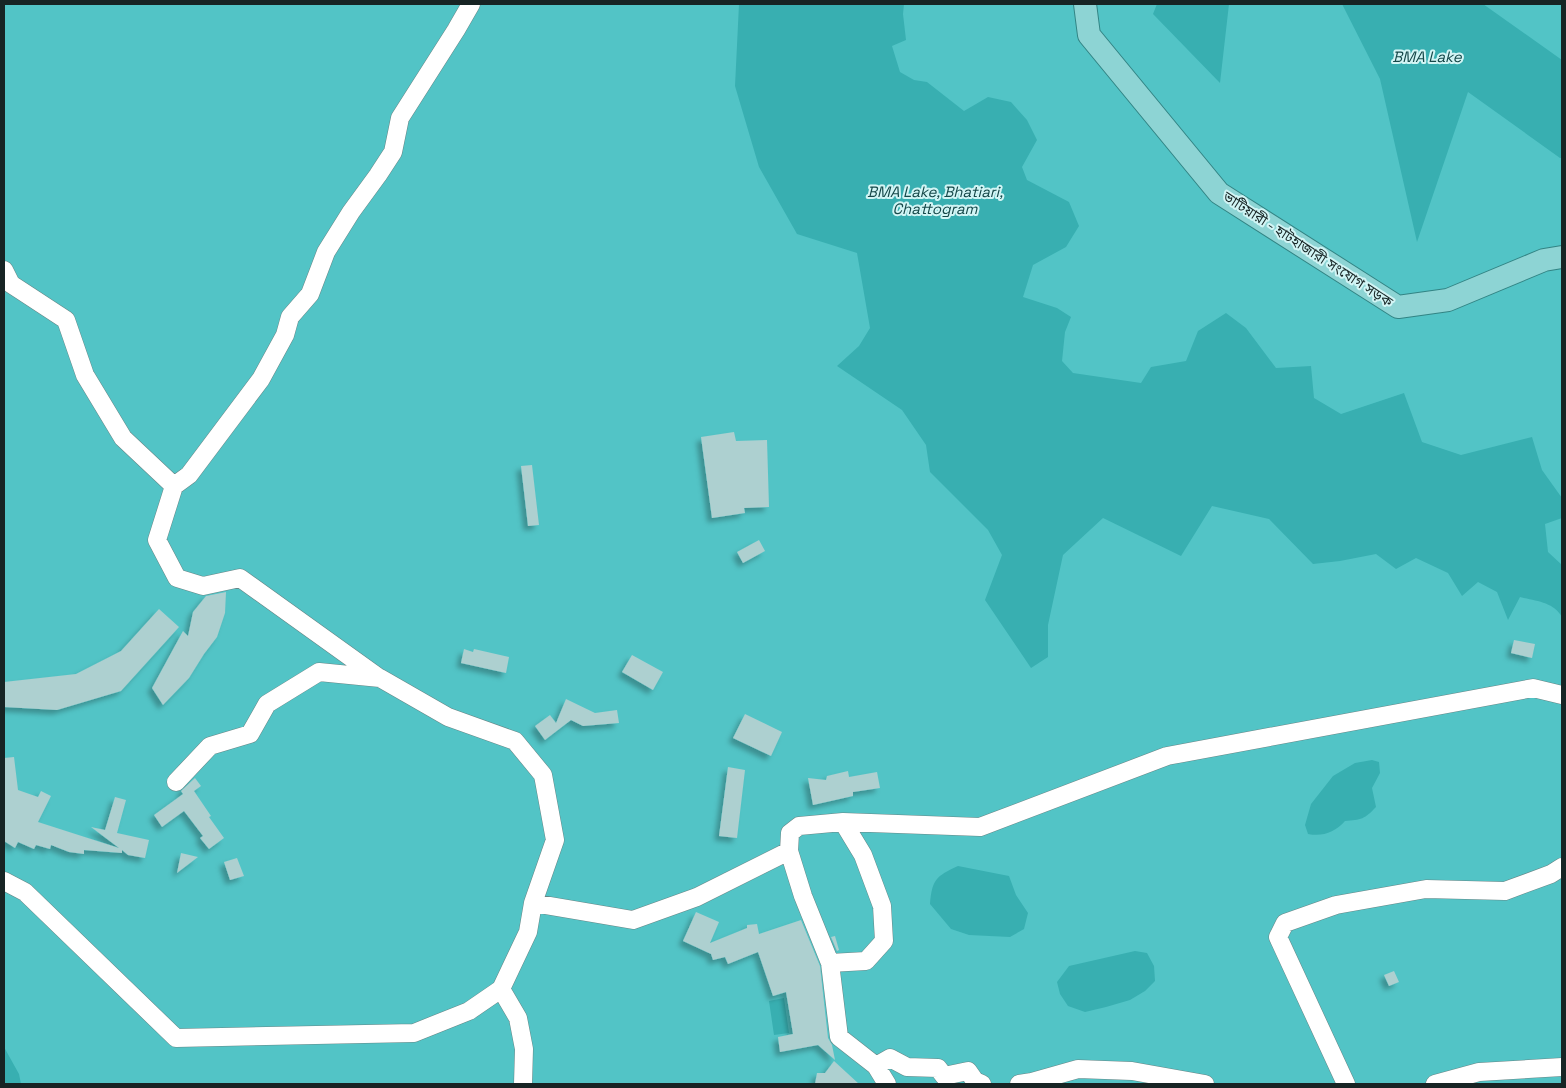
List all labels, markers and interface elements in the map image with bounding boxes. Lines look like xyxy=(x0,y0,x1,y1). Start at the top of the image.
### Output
water label: BMA Lake xyxy=(1392,47,1463,66)
water label: BMA Lake, Bhatiari, Chattogram xyxy=(867,182,1003,218)
street label: ভাটিয়ারী - হাটহাজারী সংযোগ সড়ক xyxy=(1219,187,1397,311)

